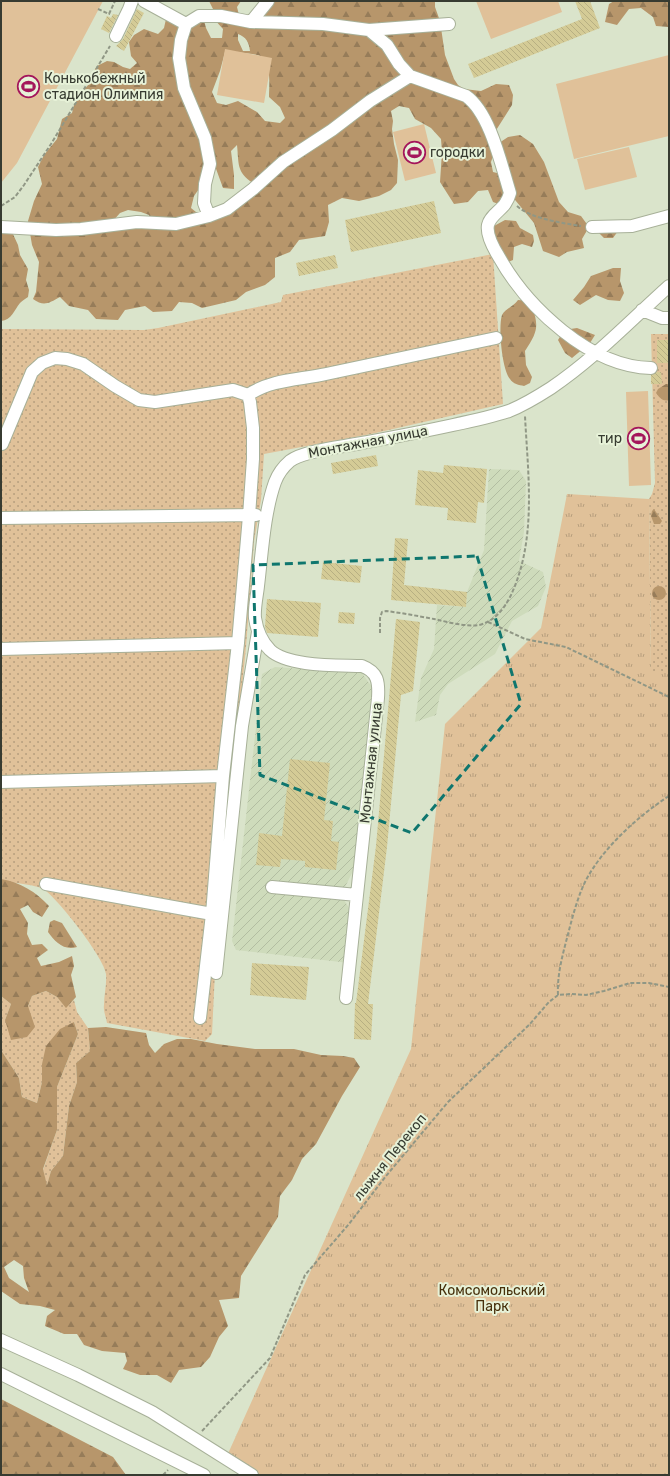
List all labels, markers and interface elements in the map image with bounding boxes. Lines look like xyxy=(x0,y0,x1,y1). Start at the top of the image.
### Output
place label: Конькобежный стадион Олимпия xyxy=(44,70,163,103)
sports icon: Конькобежный стадион Олимпия xyxy=(16,73,42,99)
sports icon: городки xyxy=(401,139,427,165)
place label: городки xyxy=(430,144,485,161)
street label: Монтажная улица xyxy=(307,422,429,462)
sports icon: тир xyxy=(625,425,651,451)
place label: тир xyxy=(598,430,622,447)
street label: Монтажная улица xyxy=(356,702,386,824)
street label: лыжня Перекоп xyxy=(350,1110,430,1204)
park label: Комсомольский Парк xyxy=(439,1282,545,1315)

